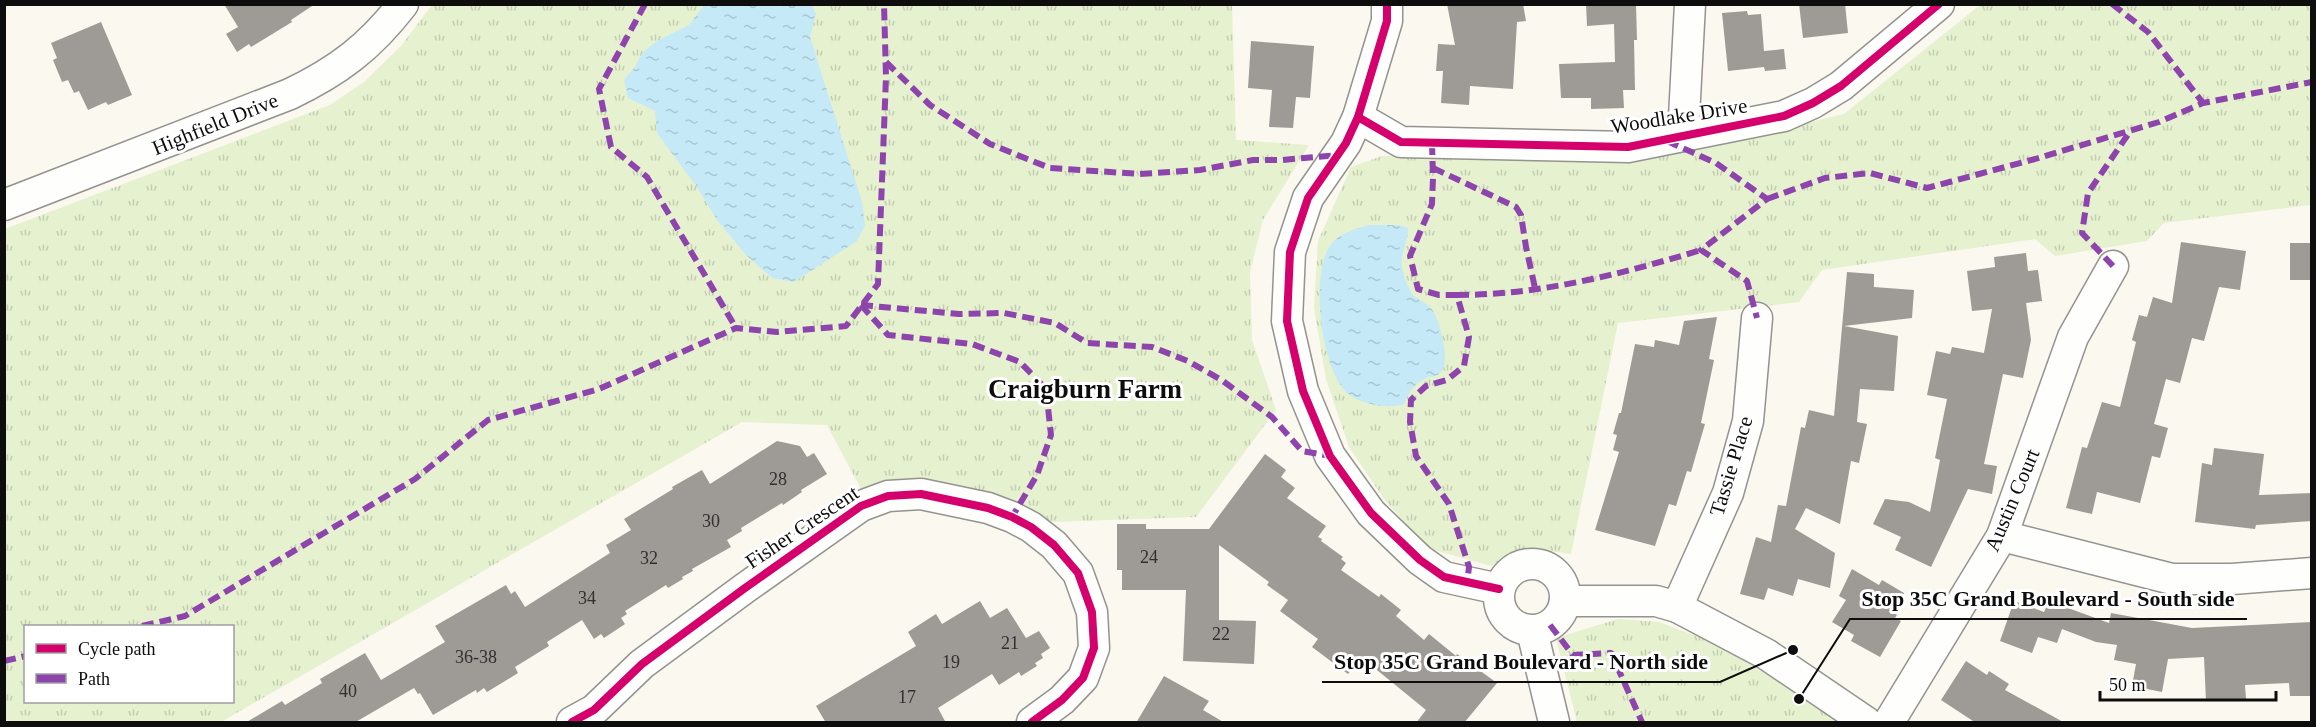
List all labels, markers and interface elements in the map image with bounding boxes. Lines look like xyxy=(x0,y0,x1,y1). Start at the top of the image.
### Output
street label: Highfield Drive xyxy=(149,88,281,160)
street label: Woodlake Drive xyxy=(1609,93,1749,139)
district label: Craigburn Farm xyxy=(988,374,1183,404)
street label: Tassie Place xyxy=(1704,413,1758,519)
street label: Austin Court xyxy=(1980,445,2044,555)
house number: 28 xyxy=(769,469,787,489)
street label: Fisher Crescent xyxy=(741,480,863,574)
house number: 30 xyxy=(702,511,720,531)
house number: 24 xyxy=(1140,547,1158,567)
house number: 32 xyxy=(640,548,658,568)
callout: Stop 35C Grand Boulevard - South side xyxy=(1850,579,2247,619)
text: Stop 35C Grand Boulevard - South side xyxy=(1862,586,2235,611)
house number: 34 xyxy=(578,588,596,608)
house number: 22 xyxy=(1212,624,1230,644)
legend xyxy=(24,625,234,703)
house number: 21 xyxy=(1001,633,1019,653)
text: Cycle path xyxy=(78,639,155,659)
callout: Stop 35C Grand Boulevard - North side xyxy=(1322,642,1720,682)
house number: 36-38 xyxy=(455,647,497,667)
text: Stop 35C Grand Boulevard - North side xyxy=(1334,649,1708,674)
house number: 19 xyxy=(942,652,960,672)
scale bar xyxy=(2100,664,2276,702)
text: Path xyxy=(78,669,110,689)
text: 50 m xyxy=(2109,675,2146,695)
house number: 40 xyxy=(339,681,357,701)
house number: 17 xyxy=(898,687,916,707)

